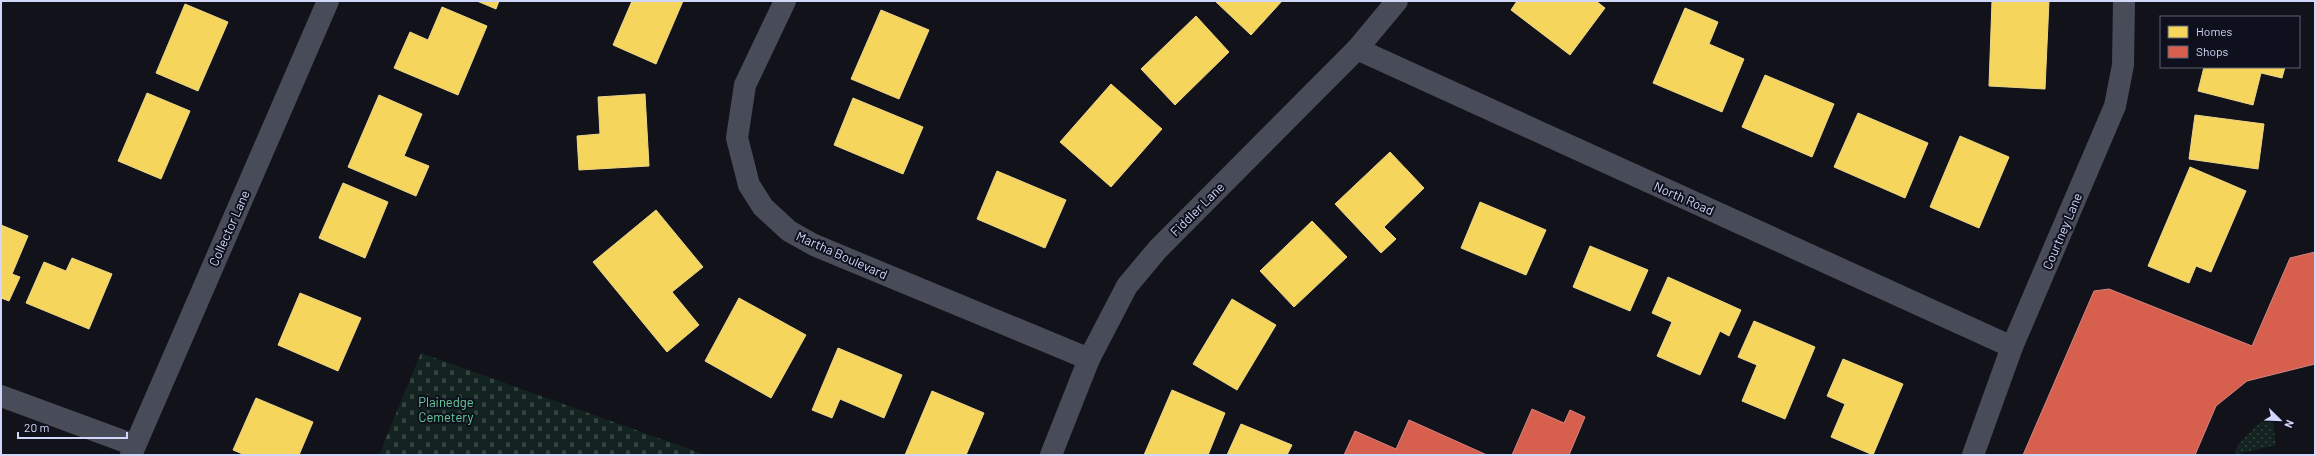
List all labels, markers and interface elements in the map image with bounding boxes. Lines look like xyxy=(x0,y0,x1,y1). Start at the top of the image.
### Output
legend xyxy=(2160,16,2300,68)
text: Homes xyxy=(2196,24,2233,38)
text: Shops xyxy=(2196,44,2229,58)
street label: North Road xyxy=(1652,178,1716,218)
street label: Fiddler Lane xyxy=(1167,179,1227,239)
street label: Collector Lane xyxy=(205,187,253,268)
street label: Courtney Lane xyxy=(2039,190,2085,272)
street label: Martha Boulevard xyxy=(794,228,890,282)
park label: Plainedge Cemetery xyxy=(418,394,474,425)
north arrow xyxy=(2260,400,2300,440)
scale bar xyxy=(18,414,127,440)
text: N xyxy=(2282,418,2297,430)
text: 20 m xyxy=(24,420,50,434)

